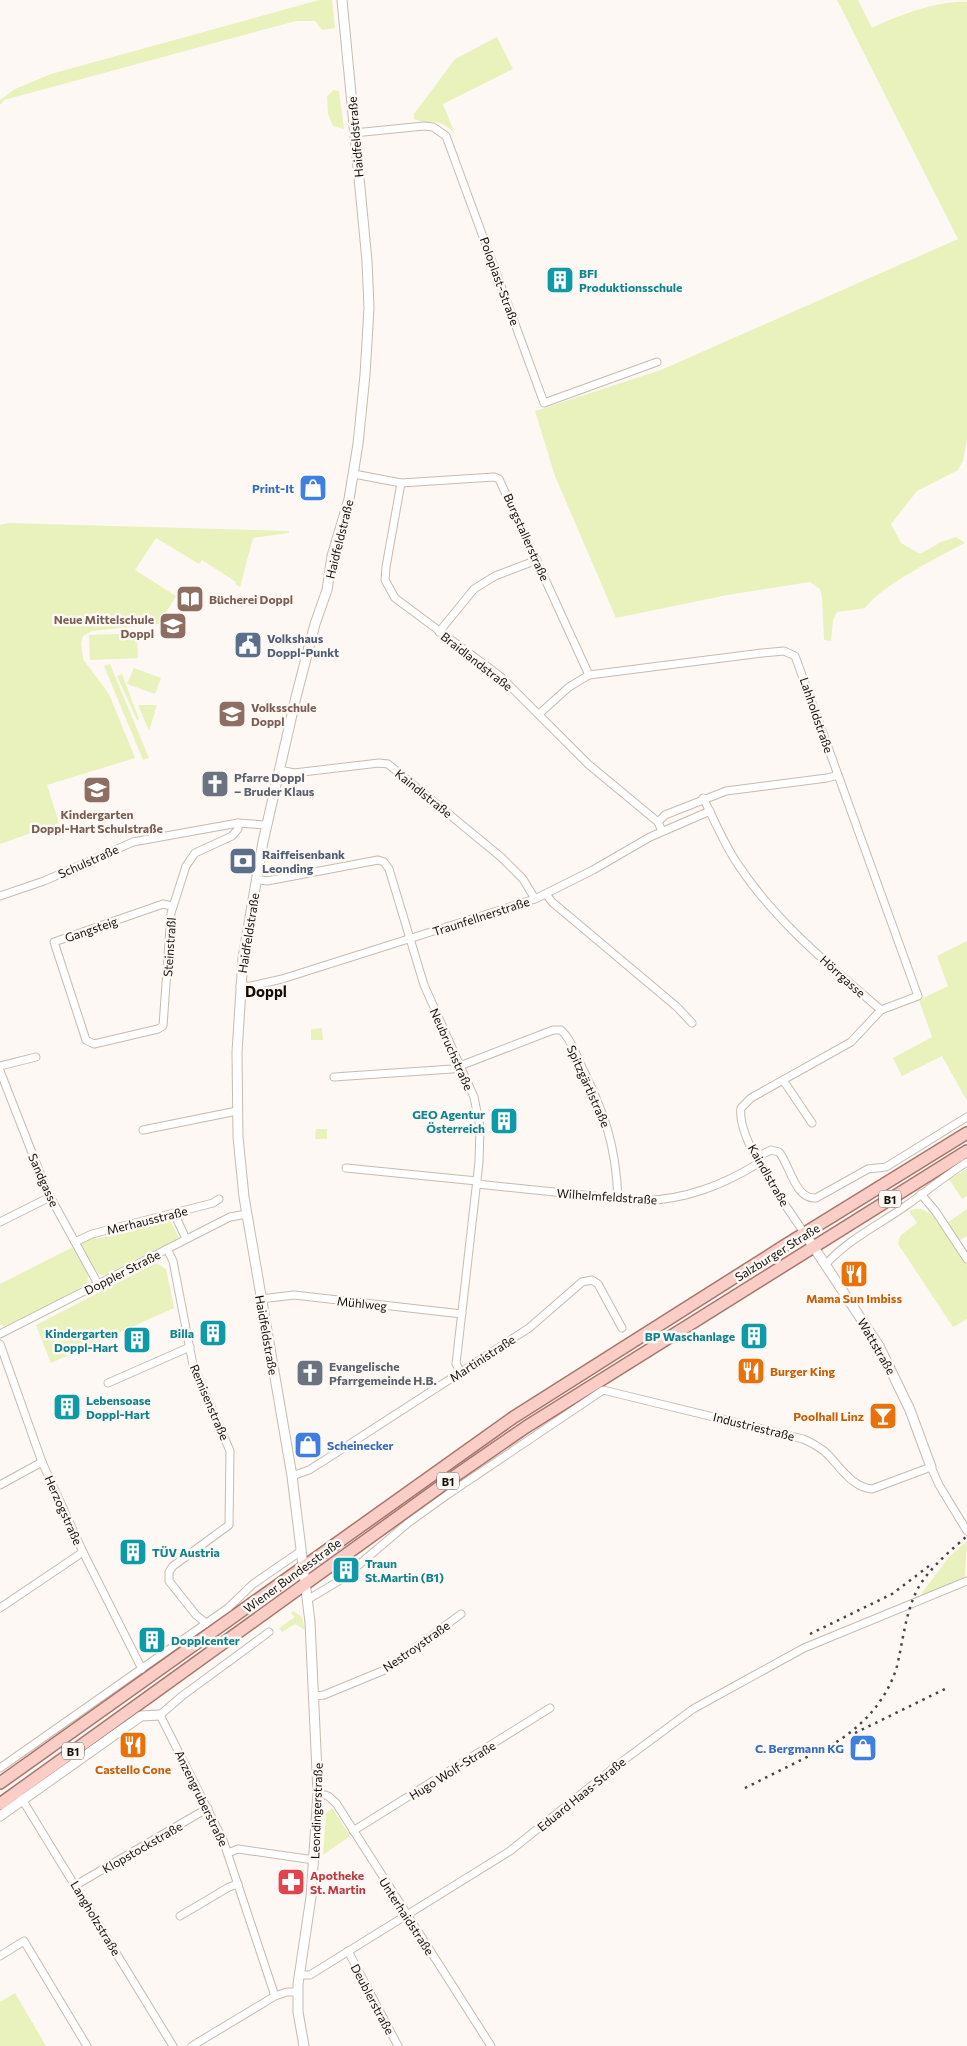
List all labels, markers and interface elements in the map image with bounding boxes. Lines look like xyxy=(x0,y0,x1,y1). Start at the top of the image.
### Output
street label: Haidfeldstraße xyxy=(344,96,366,178)
street label: Poloplast-Straße xyxy=(478,235,522,327)
building icon: BFI Produktionsschule xyxy=(545,265,575,295)
place label: BFI Produktionsschule xyxy=(579,266,682,294)
shop icon: Print-It xyxy=(298,473,328,503)
place label: Print-It xyxy=(252,481,294,495)
street label: Burgstallerstraße xyxy=(501,491,553,583)
street label: Haidfeldstraße xyxy=(322,498,356,580)
library icon: Bücherei Doppl xyxy=(175,584,205,614)
place label: Bücherei Doppl xyxy=(209,592,293,606)
school or university icon: Neue Mittelschule Doppl xyxy=(158,611,188,641)
place label: Neue Mittelschule Doppl xyxy=(54,612,154,640)
street label: Braidlandstraße xyxy=(439,629,515,693)
public building icon: Volkshaus Doppl-Punkt xyxy=(233,630,263,660)
place label: Volkshaus Doppl-Punkt xyxy=(267,631,339,659)
street label: Lahholdstraße xyxy=(798,675,836,755)
school or university icon: Volksschule Doppl xyxy=(217,699,247,729)
place label: Volksschule Doppl xyxy=(251,700,316,728)
street label: Kaindlstraße xyxy=(393,766,455,820)
church icon: Pfarre Doppl – Bruder Klaus xyxy=(200,769,230,799)
place label: Pfarre Doppl – Bruder Klaus xyxy=(234,770,315,798)
school or university icon: Kindergarten Doppl-Hart Schulstraße xyxy=(82,775,112,805)
place label: Kindergarten Doppl-Hart Schulstraße xyxy=(31,807,163,835)
street label: Schulstraße xyxy=(56,841,120,881)
bank icon: Raiffeisenbank Leonding xyxy=(228,846,258,876)
place label: Raiffeisenbank Leonding xyxy=(262,847,345,875)
street label: Haidfeldstraße xyxy=(235,892,261,974)
street label: Traunfellnerstraße xyxy=(431,894,531,938)
street label: Gangsteig xyxy=(63,913,120,945)
street label: Steinstraßl xyxy=(160,917,178,977)
street label: Hörrgasse xyxy=(818,952,868,1000)
district label: Doppl xyxy=(245,982,287,1000)
street label: Neubruchstraße xyxy=(428,1006,476,1092)
street label: Spitzgärtlstraße xyxy=(565,1043,613,1129)
building icon: GEO Agentur Österreich xyxy=(489,1106,519,1136)
place label: GEO Agentur Österreich xyxy=(412,1107,485,1135)
street label: Kaindlstraße xyxy=(746,1142,792,1208)
street label: Sandgasse xyxy=(26,1151,62,1209)
street label: Wilhelmfeldstraße xyxy=(556,1186,658,1206)
road number: B1 xyxy=(879,1190,901,1208)
street label: Merhausstraße xyxy=(105,1203,189,1237)
street label: Salzburger Straße xyxy=(732,1220,822,1284)
street label: Doppler Straße xyxy=(82,1247,162,1297)
restaurant icon: Mama Sun Imbiss xyxy=(839,1259,869,1289)
place label: Mama Sun Imbiss xyxy=(806,1291,902,1305)
street label: Mühlweg xyxy=(336,1293,388,1313)
street label: Haidfeldstraße xyxy=(253,1294,281,1376)
street label: Wattstraße xyxy=(855,1315,899,1377)
building icon: Billa xyxy=(198,1318,228,1348)
building icon: BP Waschanlage xyxy=(739,1321,769,1351)
building icon: Kindergarten Doppl-Hart xyxy=(122,1325,152,1355)
place label: Kindergarten Doppl-Hart xyxy=(45,1326,118,1354)
place label: Billa xyxy=(170,1326,194,1340)
place label: BP Waschanlage xyxy=(645,1329,735,1343)
street label: Martinistraße xyxy=(447,1332,517,1384)
restaurant icon: Burger King xyxy=(736,1356,766,1386)
church icon: Evangelische Pfarrgemeinde H.B. xyxy=(295,1358,325,1388)
place label: Evangelische Pfarrgemeinde H.B. xyxy=(329,1359,437,1387)
street label: Remisenstraße xyxy=(188,1362,232,1442)
place label: Burger King xyxy=(770,1364,835,1378)
building icon: Lebensoase Doppl-Hart xyxy=(52,1392,82,1422)
place label: Lebensoase Doppl-Hart xyxy=(86,1393,151,1421)
bar icon: Poolhall Linz xyxy=(868,1401,898,1431)
street label: Industriestraße xyxy=(712,1409,796,1443)
place label: Poolhall Linz xyxy=(793,1409,864,1423)
shop icon: Scheinecker xyxy=(293,1430,323,1460)
place label: Scheinecker xyxy=(327,1438,394,1452)
road number: B1 xyxy=(437,1472,459,1490)
street label: Herzogstraße xyxy=(42,1473,86,1547)
street label: Wiener Bundesstraße xyxy=(241,1535,343,1615)
building icon: TÜV Austria xyxy=(118,1537,148,1567)
place label: TÜV Austria xyxy=(152,1545,220,1559)
building icon: Traun St.Martin (B1) xyxy=(331,1555,361,1585)
place label: Traun St.Martin (B1) xyxy=(365,1556,444,1584)
street label: Nestroystraße xyxy=(380,1618,452,1674)
building icon: Dopplcenter xyxy=(137,1625,167,1655)
place label: Dopplcenter xyxy=(171,1633,240,1647)
restaurant icon: Castello Cone xyxy=(118,1730,148,1760)
shop icon: C. Bergmann KG xyxy=(848,1733,878,1763)
street label: Hugo Wolf-Straße xyxy=(406,1738,498,1802)
place label: C. Bergmann KG xyxy=(755,1741,844,1755)
road number: B1 xyxy=(62,1742,84,1760)
street label: Anzengruberstraße xyxy=(173,1748,231,1848)
street label: Eduard Haas-Straße xyxy=(534,1754,628,1834)
place label: Castello Cone xyxy=(95,1762,171,1776)
street label: Leondingerstraße xyxy=(307,1763,325,1859)
street label: Klopstockstraße xyxy=(100,1818,184,1876)
pharmacy icon: Apotheke St. Martin xyxy=(276,1867,306,1897)
place label: Apotheke St. Martin xyxy=(310,1868,366,1896)
street label: Unterhaidstraße xyxy=(377,1875,437,1957)
street label: Langholzstraße xyxy=(68,1878,124,1958)
street label: Deublerstraße xyxy=(349,1961,397,2037)

